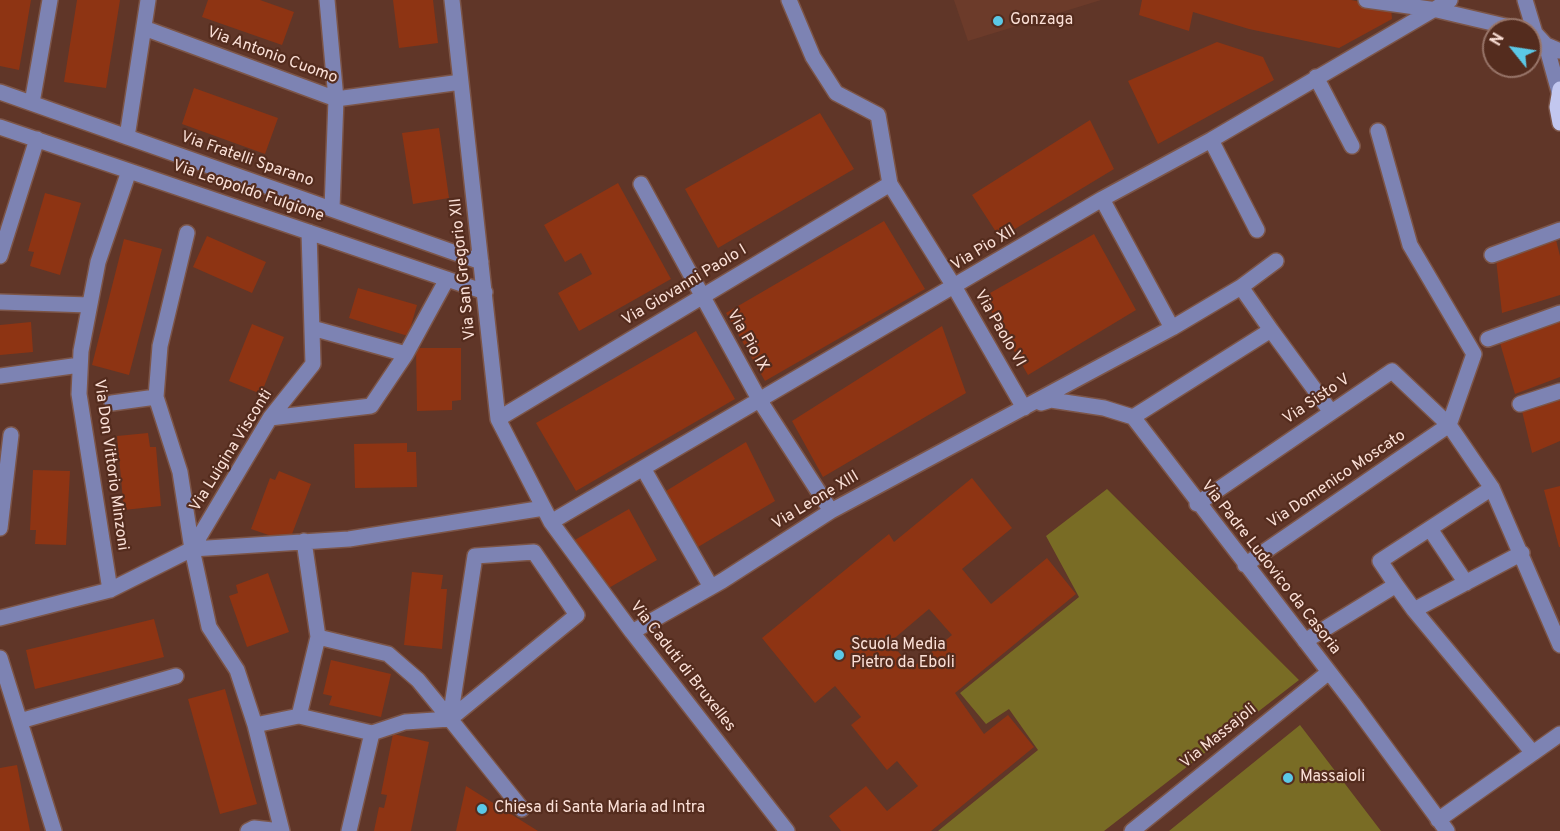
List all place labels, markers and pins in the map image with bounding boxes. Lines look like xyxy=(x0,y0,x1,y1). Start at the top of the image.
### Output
place label: Gonzaga xyxy=(1010,11,1073,31)
marker: Gonzaga xyxy=(991,14,1005,28)
place label: Scuola Media Pietro da Eboli xyxy=(851,636,955,674)
marker: Scuola Media Pietro da Eboli xyxy=(832,648,846,662)
place label: Massaioli xyxy=(1300,768,1365,788)
marker: Massaioli xyxy=(1281,771,1295,785)
place label: Chiesa di Santa Maria ad Intra xyxy=(494,799,705,819)
marker: Chiesa di Santa Maria ad Intra xyxy=(475,802,489,816)

